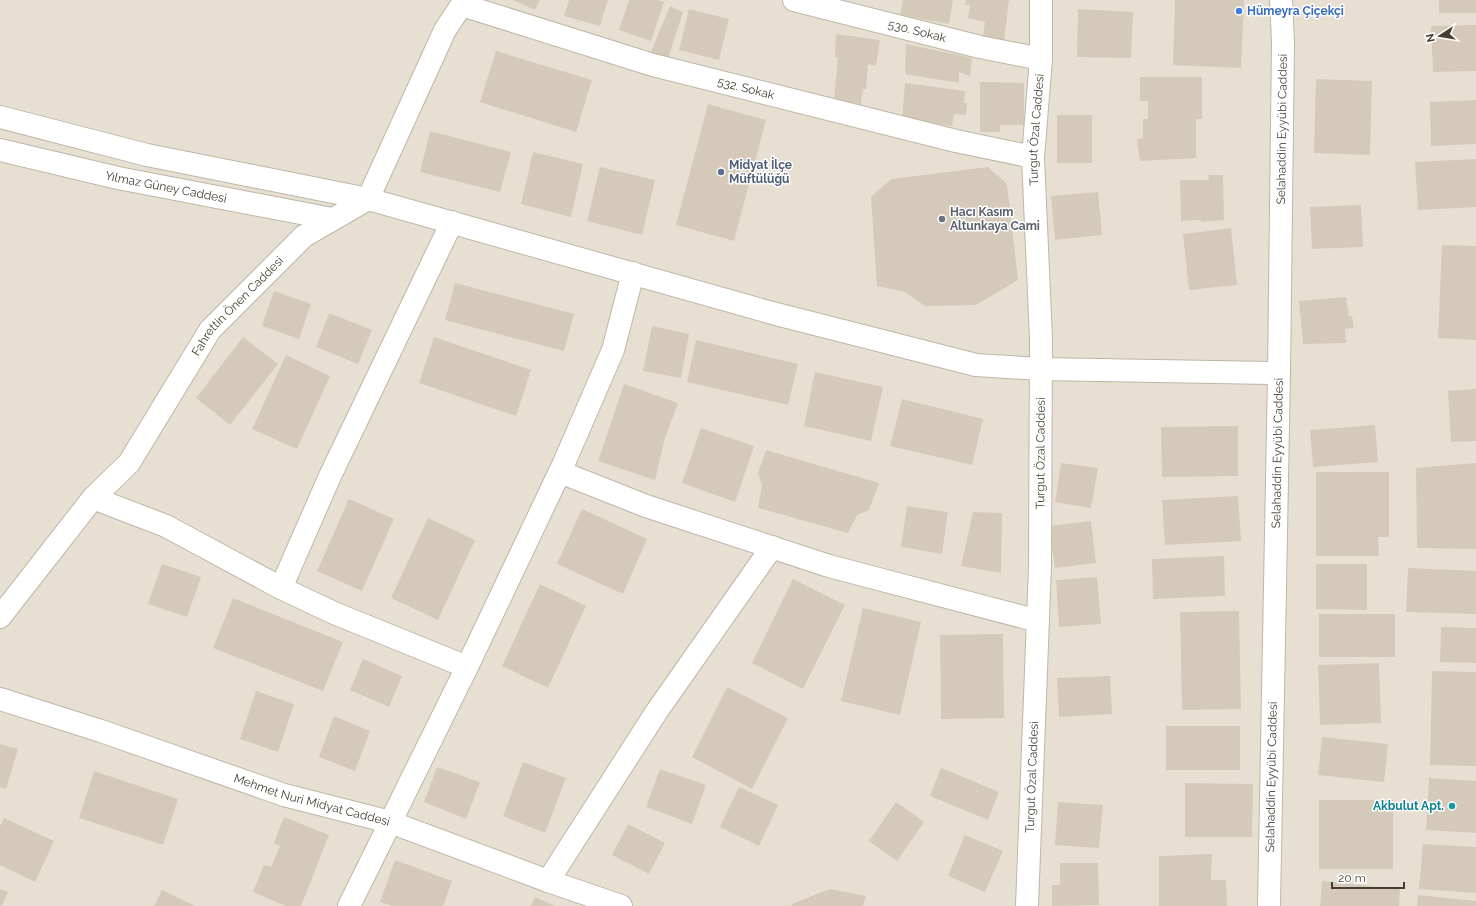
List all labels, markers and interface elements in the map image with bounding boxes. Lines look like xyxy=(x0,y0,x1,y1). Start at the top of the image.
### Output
place label: Hümeyra Çiçekçi xyxy=(1247,4,1344,18)
marker: Hümeyra Çiçekçi xyxy=(1234,6,1244,16)
north arrow xyxy=(1420,16,1460,56)
street label: 530. Sokak xyxy=(887,17,948,45)
text: N xyxy=(1423,33,1438,43)
street label: Selahaddin Eyyübi Caddesi xyxy=(1274,54,1290,205)
street label: Turgut Özal Caddesi xyxy=(1026,73,1047,186)
street label: 532. Sokak xyxy=(716,74,776,102)
place label: Midyat İlçe Müftülüğü xyxy=(729,157,792,186)
marker: Midyat İlçe Müftülüğü xyxy=(716,167,726,177)
street label: Yılmaz Güney Caddesi xyxy=(104,168,228,206)
place label: Hacı Kasım Altunkaya Cami xyxy=(950,205,1040,233)
marker: Hacı Kasım Altunkaya Cami xyxy=(937,214,947,224)
street label: Fahrettin Önen Caddesi xyxy=(189,254,286,358)
street label: Selahaddin Eyyübi Caddesi xyxy=(1269,378,1286,529)
street label: Turgut Özal Caddesi xyxy=(1033,397,1048,509)
street label: Selahaddin Eyyübi Caddesi xyxy=(1263,701,1280,853)
street label: Turgut Özal Caddesi xyxy=(1023,721,1041,833)
street label: Mehmet Nuri Midyat Caddesi xyxy=(232,771,391,829)
place label: Akbulut Apt. xyxy=(1373,799,1444,813)
marker: Akbulut Apt. xyxy=(1447,801,1457,811)
scale bar xyxy=(1332,864,1404,890)
text: 20 m xyxy=(1338,871,1366,885)

